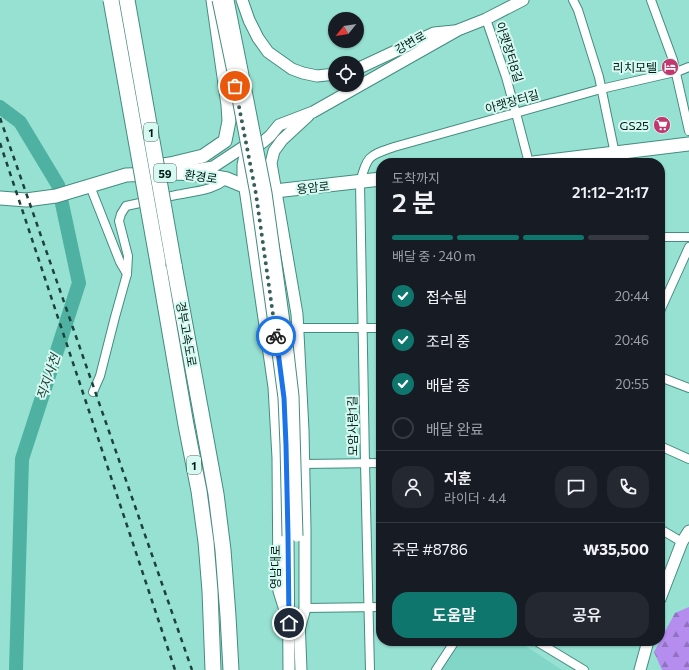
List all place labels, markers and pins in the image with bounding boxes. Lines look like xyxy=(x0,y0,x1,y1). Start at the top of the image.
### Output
hotel icon: 리치모텔 xyxy=(660,57,680,77)
place label: 리치모텔 xyxy=(613,60,657,74)
pin xyxy=(218,69,252,103)
supermarket icon: GS25 xyxy=(652,115,672,135)
place label: GS25 xyxy=(620,118,649,132)
pin xyxy=(272,606,306,640)

